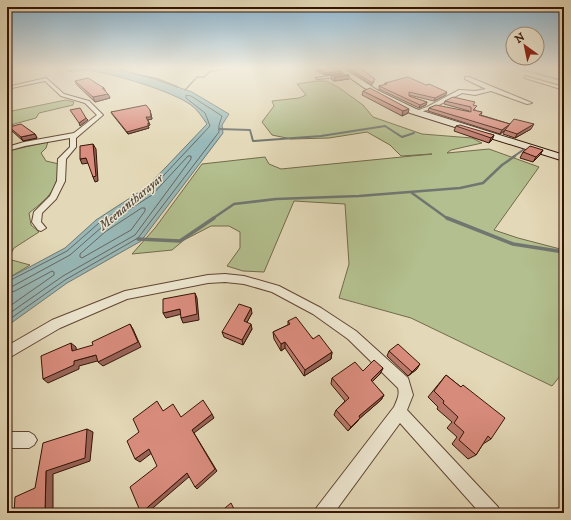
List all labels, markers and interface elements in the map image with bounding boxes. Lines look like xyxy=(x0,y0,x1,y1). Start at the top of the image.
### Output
north arrow xyxy=(505,26,545,66)
text: N xyxy=(512,30,528,47)
water label: Meenantharayar xyxy=(95,169,168,234)

